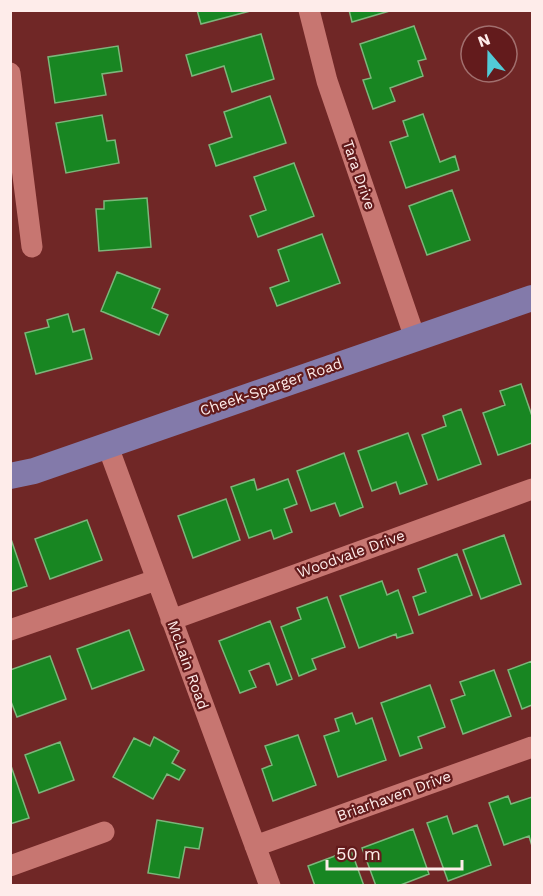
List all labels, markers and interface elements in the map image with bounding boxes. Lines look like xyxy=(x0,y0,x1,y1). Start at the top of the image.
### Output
north arrow xyxy=(459,24,519,84)
text: N xyxy=(475,29,493,51)
street label: Tara Drive xyxy=(339,138,379,212)
street label: Cheek-Sparger Road xyxy=(198,354,344,420)
street label: Woodvale Drive xyxy=(295,526,407,582)
street label: McLain Road xyxy=(164,618,212,712)
street label: Briarhaven Drive xyxy=(334,767,454,825)
scale bar xyxy=(327,833,462,871)
text: 50 m xyxy=(336,843,381,864)

